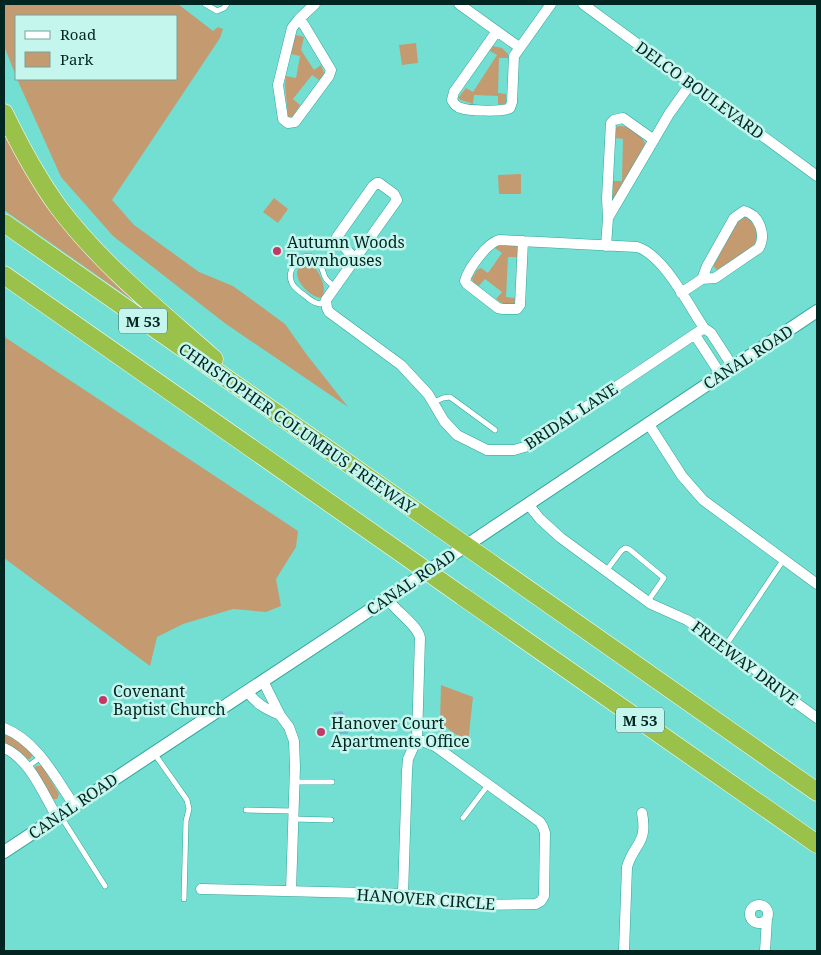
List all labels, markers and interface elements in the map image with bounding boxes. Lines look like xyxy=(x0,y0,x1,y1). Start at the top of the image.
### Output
legend xyxy=(15,15,178,80)
text: Road xyxy=(60,24,96,44)
street label: DELCO BOULEVARD xyxy=(631,36,769,144)
text: Park xyxy=(60,49,94,69)
place label: Autumn Woods Townhouses xyxy=(287,231,405,271)
marker: Autumn Woods Townhouses xyxy=(271,245,283,257)
road number: M 53 xyxy=(119,308,167,334)
street label: CANAL ROAD xyxy=(699,320,797,394)
street label: CHRISTOPHER COLUMBUS FREEWAY xyxy=(174,338,420,519)
street label: BRIDAL LANE xyxy=(520,378,622,454)
street label: CANAL ROAD xyxy=(362,544,460,620)
street label: FREEWAY DRIVE xyxy=(687,616,803,710)
place label: Covenant Baptist Church xyxy=(113,680,226,720)
marker: Covenant Baptist Church xyxy=(97,694,109,706)
road number: M 53 xyxy=(616,708,664,732)
place label: Hanover Court Apartments Office xyxy=(331,712,470,752)
marker: Hanover Court Apartments Office xyxy=(315,726,327,738)
street label: CANAL ROAD xyxy=(24,768,122,844)
street label: HANOVER CIRCLE xyxy=(356,883,496,915)

